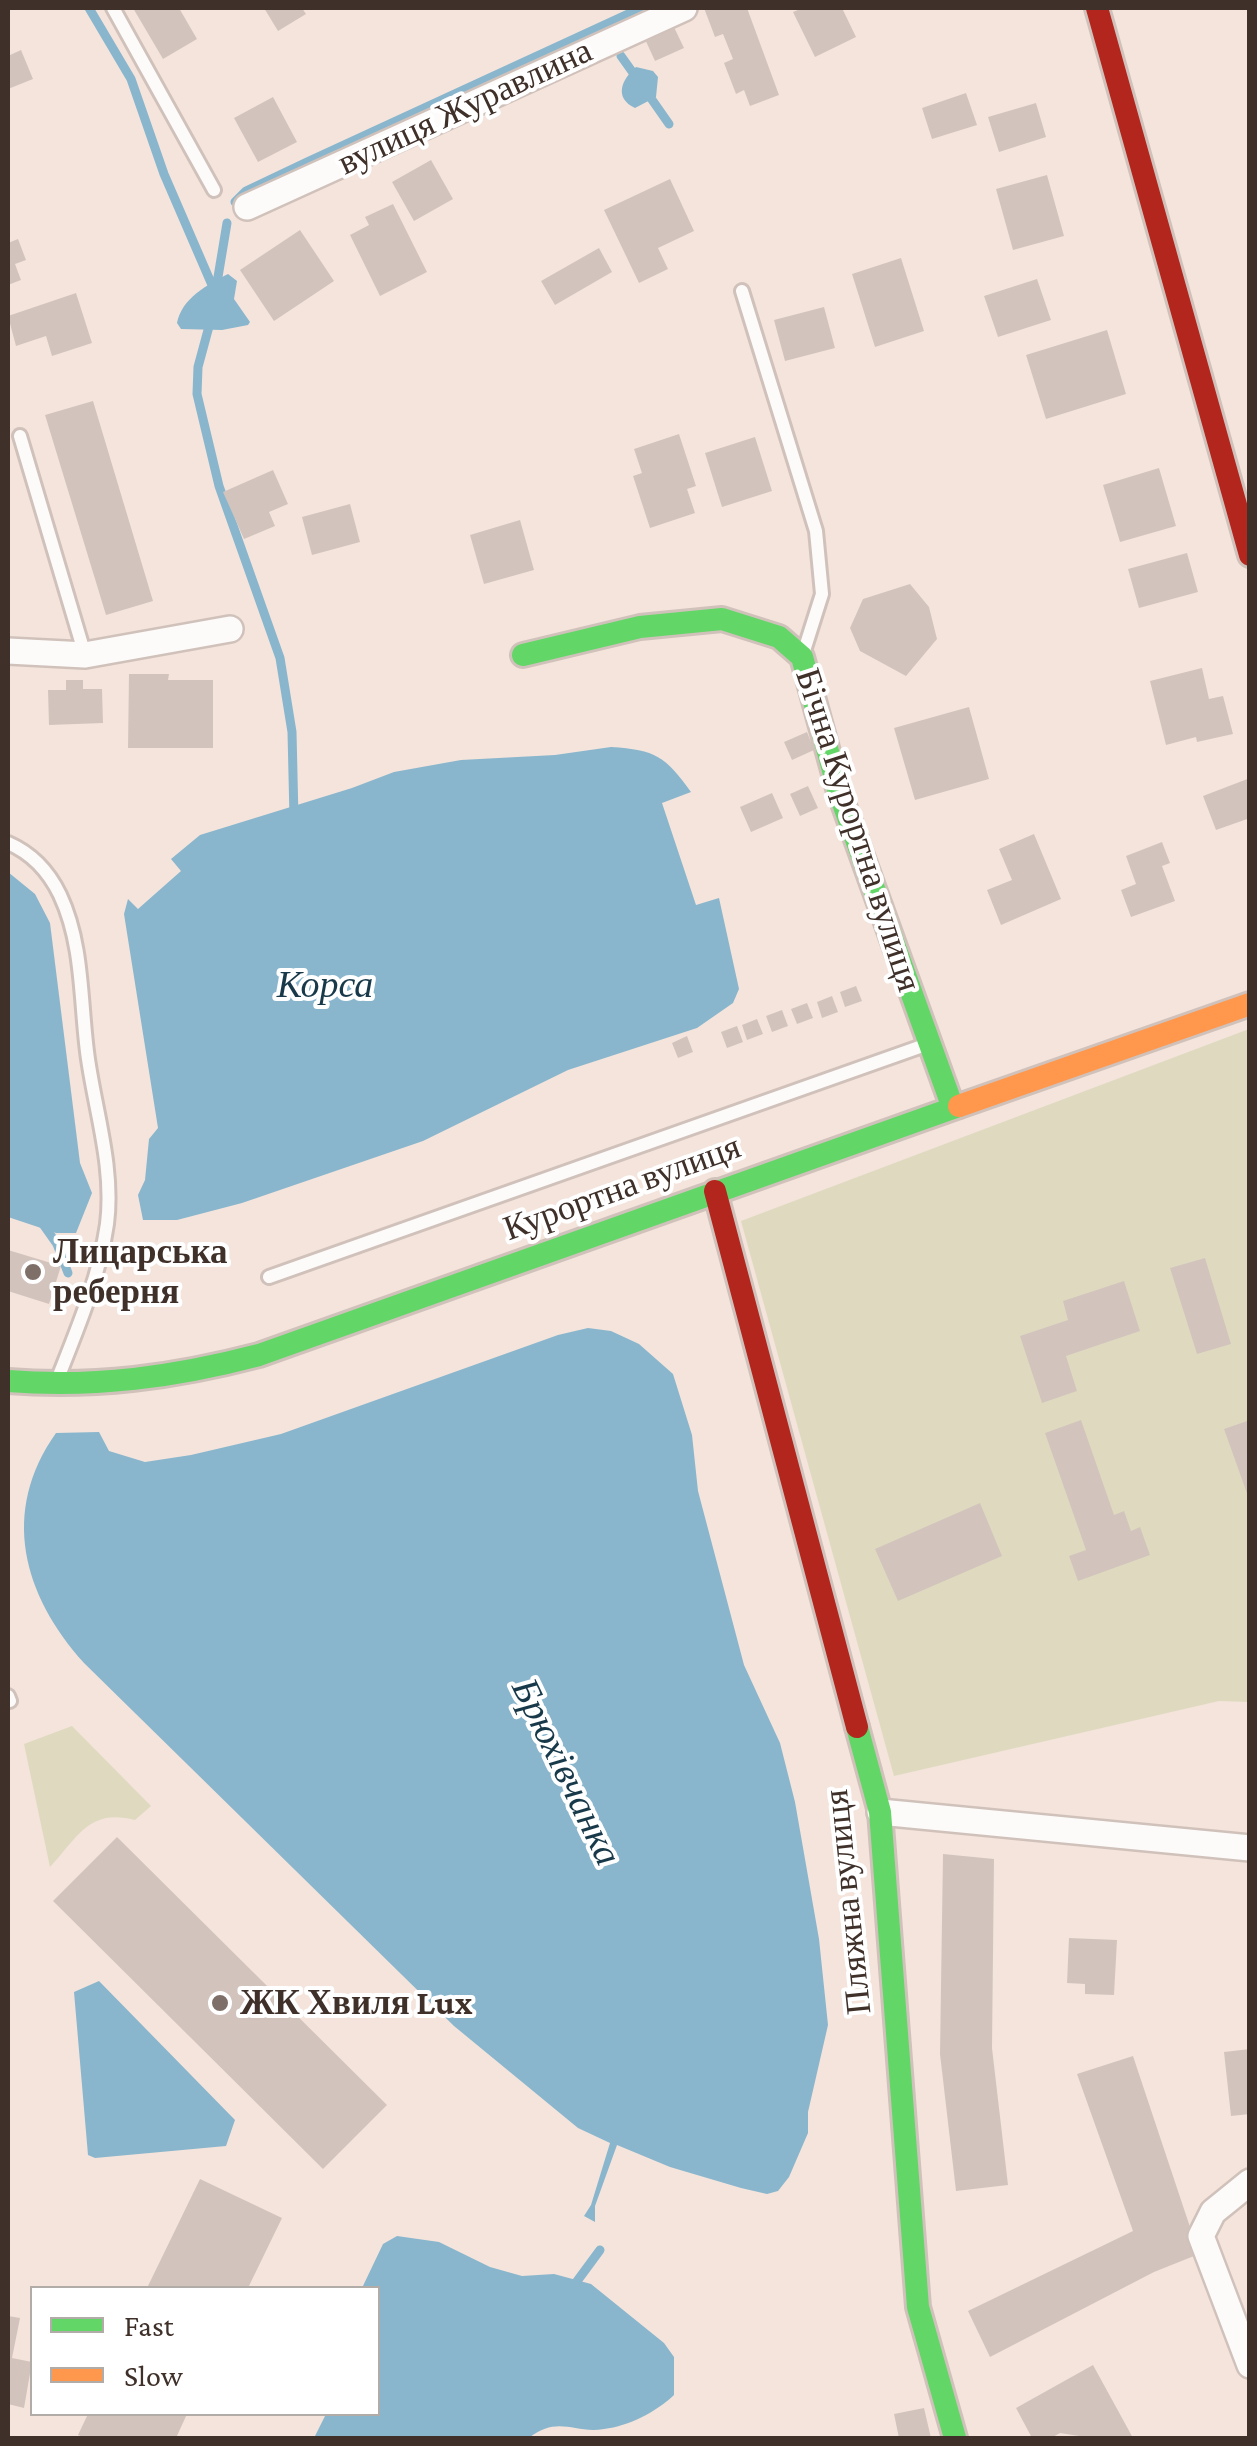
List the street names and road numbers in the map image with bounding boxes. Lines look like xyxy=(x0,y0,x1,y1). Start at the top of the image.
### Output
street label: вулиця Журавлина xyxy=(331,30,599,184)
street label: Бічна Курортна вулиця xyxy=(786,663,930,997)
street label: Курортна вулиця xyxy=(498,1126,746,1250)
street label: Пляжна вулиця xyxy=(815,1787,881,2017)

